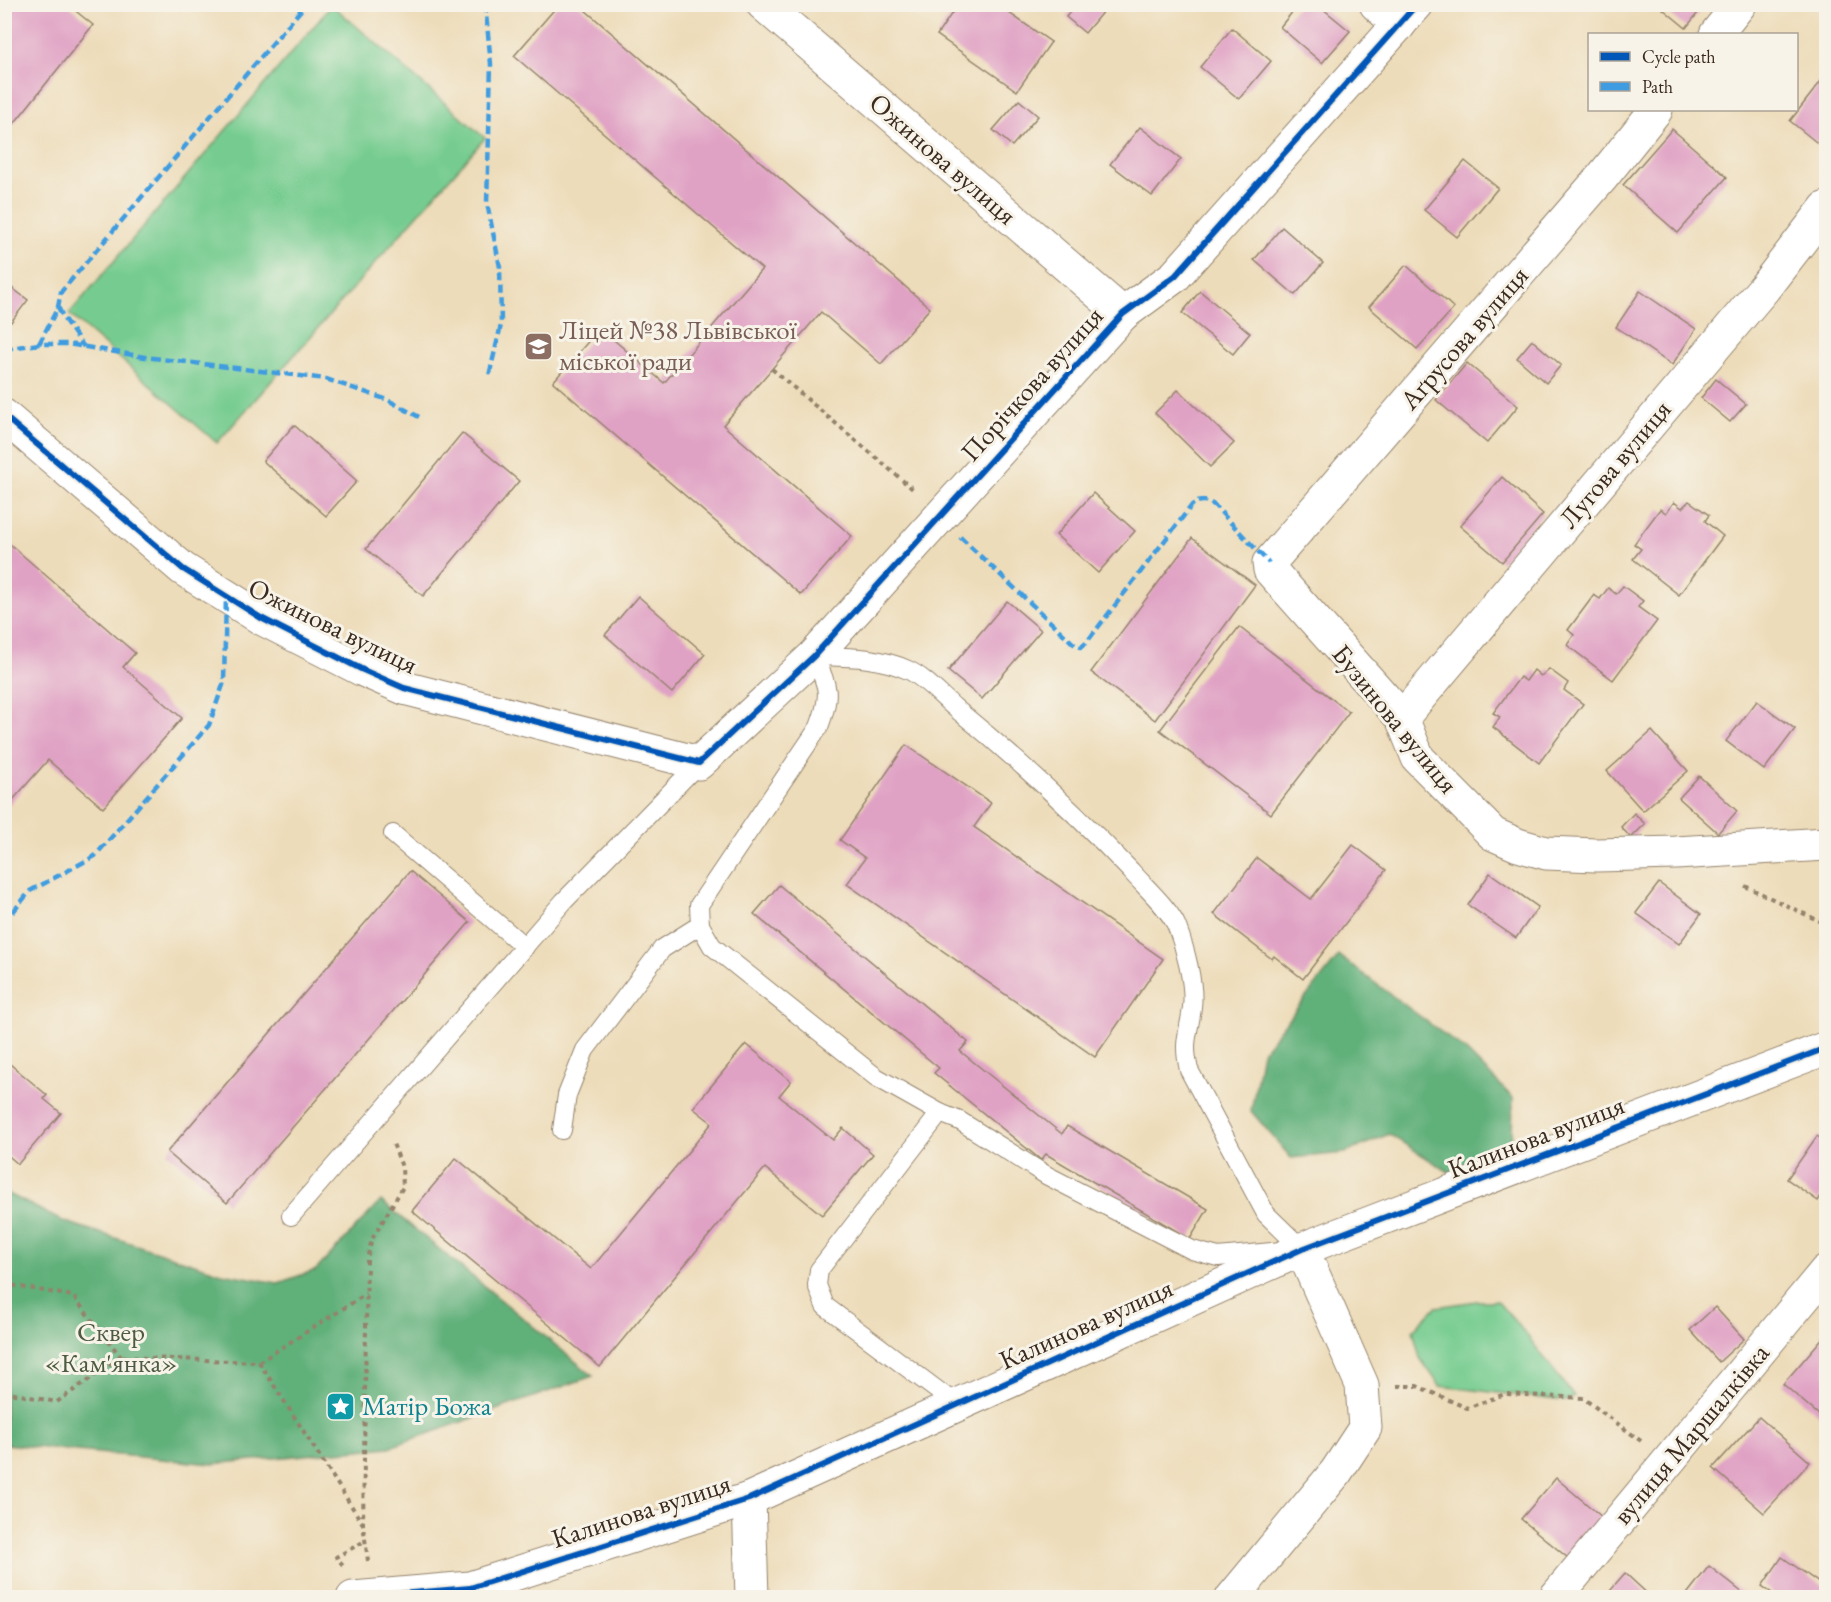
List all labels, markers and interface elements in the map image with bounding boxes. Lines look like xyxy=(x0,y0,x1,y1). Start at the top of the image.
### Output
legend xyxy=(1588,33,1798,111)
text: Cycle path xyxy=(1642,45,1716,68)
text: Path xyxy=(1642,75,1673,98)
street label: Ожинова вулиця xyxy=(862,85,1024,232)
street label: Аґрусова вулиця xyxy=(1391,258,1536,418)
street label: Порічкова вулиця xyxy=(953,299,1111,469)
place label: Ліцей №38 Львівської міської ради xyxy=(559,312,798,378)
school or university icon: Ліцей №38 Львівської міської ради xyxy=(522,330,554,362)
street label: Лугова вулиця xyxy=(1551,392,1678,535)
street label: Ожинова вулиця xyxy=(243,569,424,682)
street label: Бузинова вулиця xyxy=(1324,637,1466,801)
street label: Калинова вулиця xyxy=(1443,1087,1629,1186)
street label: Калинова вулиця xyxy=(994,1270,1178,1377)
park label: Сквер «Кам'янка» xyxy=(45,1314,177,1380)
street label: вулиця Маршалківка xyxy=(1605,1336,1777,1532)
place label: Матір Божа xyxy=(362,1388,492,1423)
place icon: Матір Божа xyxy=(325,1390,357,1422)
street label: Калинова вулиця xyxy=(547,1465,735,1556)

